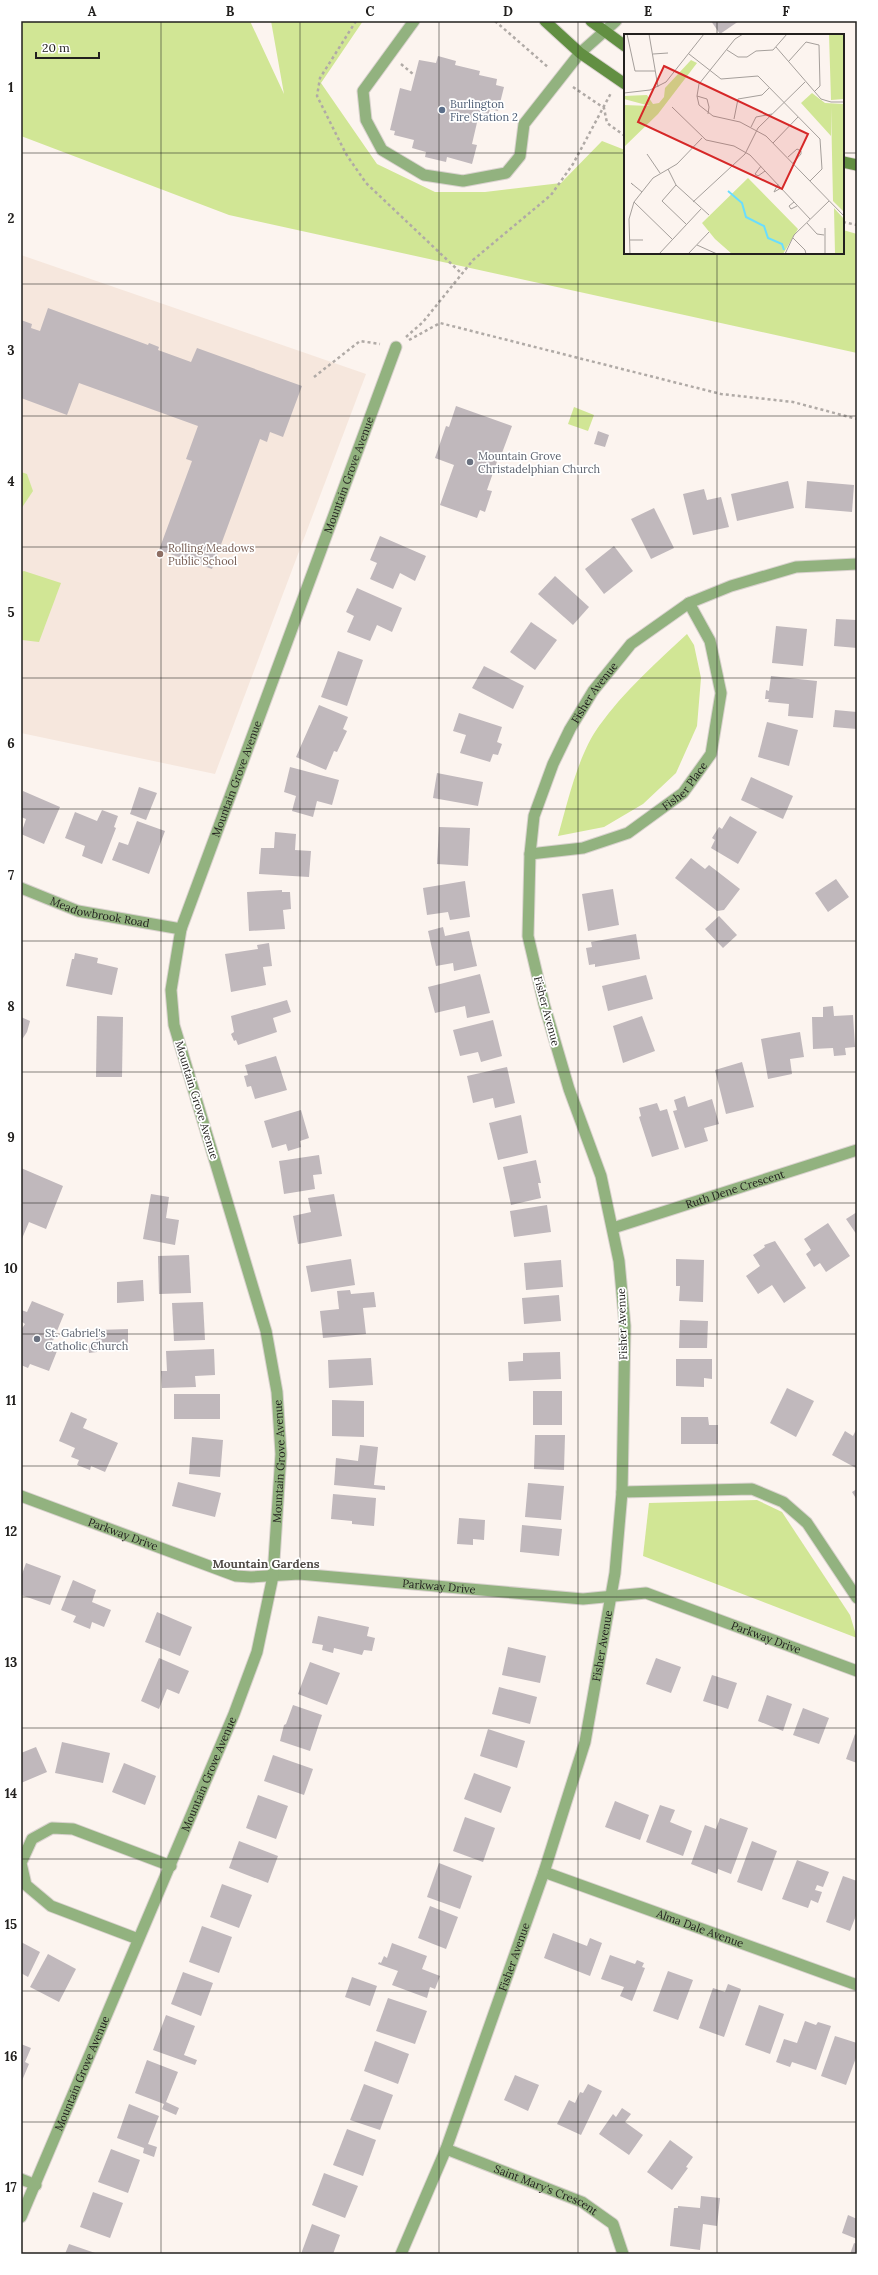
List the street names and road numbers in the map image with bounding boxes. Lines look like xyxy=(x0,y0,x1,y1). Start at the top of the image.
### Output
street label: Mountain Grove Avenue xyxy=(321,415,377,535)
street label: Fisher Avenue xyxy=(568,659,621,726)
street label: Mountain Grove Avenue xyxy=(209,718,264,839)
street label: Fisher Place xyxy=(659,759,710,813)
street label: Meadowbrook Road xyxy=(48,894,151,930)
street label: Fisher Avenue xyxy=(531,975,563,1047)
street label: Mountain Grove Avenue xyxy=(172,1039,222,1161)
street label: Ruth Dene Crescent xyxy=(684,1166,787,1211)
street label: Fisher Avenue xyxy=(614,1288,630,1360)
street label: Mountain Grove Avenue xyxy=(269,1399,288,1523)
street label: Parkway Drive xyxy=(86,1515,160,1553)
street label: Parkway Drive xyxy=(402,1576,476,1597)
street label: Fisher Avenue xyxy=(589,1609,615,1682)
street label: Parkway Drive xyxy=(729,1618,803,1657)
street label: Mountain Grove Avenue xyxy=(178,1714,239,1834)
street label: Alma Dale Avenue xyxy=(654,1906,746,1950)
street label: Fisher Avenue xyxy=(495,1921,533,1993)
street label: Mountain Grove Avenue xyxy=(51,2014,112,2133)
street label: Saint Mary's Crescent xyxy=(492,2161,601,2218)

